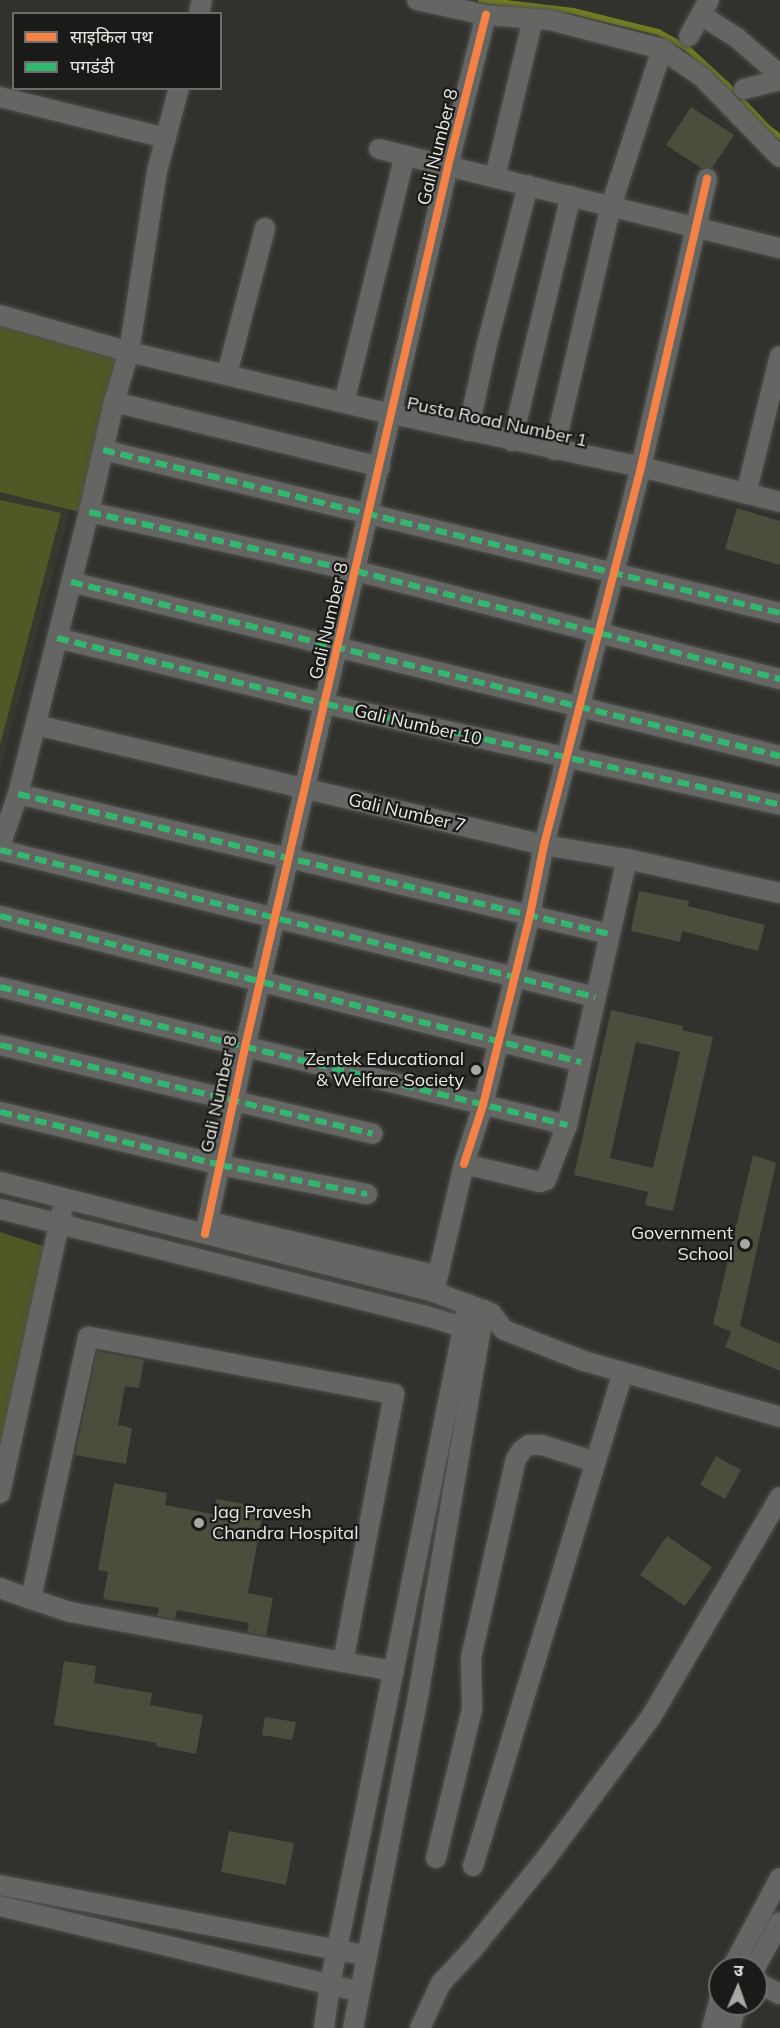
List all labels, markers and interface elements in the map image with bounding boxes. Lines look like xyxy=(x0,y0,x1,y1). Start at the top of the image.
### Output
legend xyxy=(12,12,222,90)
text: साइकिल पथ xyxy=(70,25,153,48)
text: पगडंडी xyxy=(70,55,114,78)
street label: Gali Number 8 xyxy=(413,86,463,208)
street label: Pusta Road Number 1 xyxy=(405,392,589,452)
street label: Gali Number 8 xyxy=(305,560,353,682)
street label: Gali Number 10 xyxy=(352,700,484,750)
street label: Gali Number 7 xyxy=(346,789,468,837)
street label: Gali Number 8 xyxy=(196,1033,242,1155)
place label: Zentek Educational & Welfare Society xyxy=(305,1049,464,1092)
marker: Zentek Educational & Welfare Society xyxy=(469,1063,483,1077)
place label: Government School xyxy=(631,1223,733,1266)
marker: Government School xyxy=(738,1237,752,1251)
place label: Jag Pravesh Chandra Hospital xyxy=(212,1502,358,1544)
marker: Jag Pravesh Chandra Hospital xyxy=(190,1514,208,1532)
north arrow xyxy=(708,1956,768,2016)
text: उ xyxy=(734,1960,744,1980)

